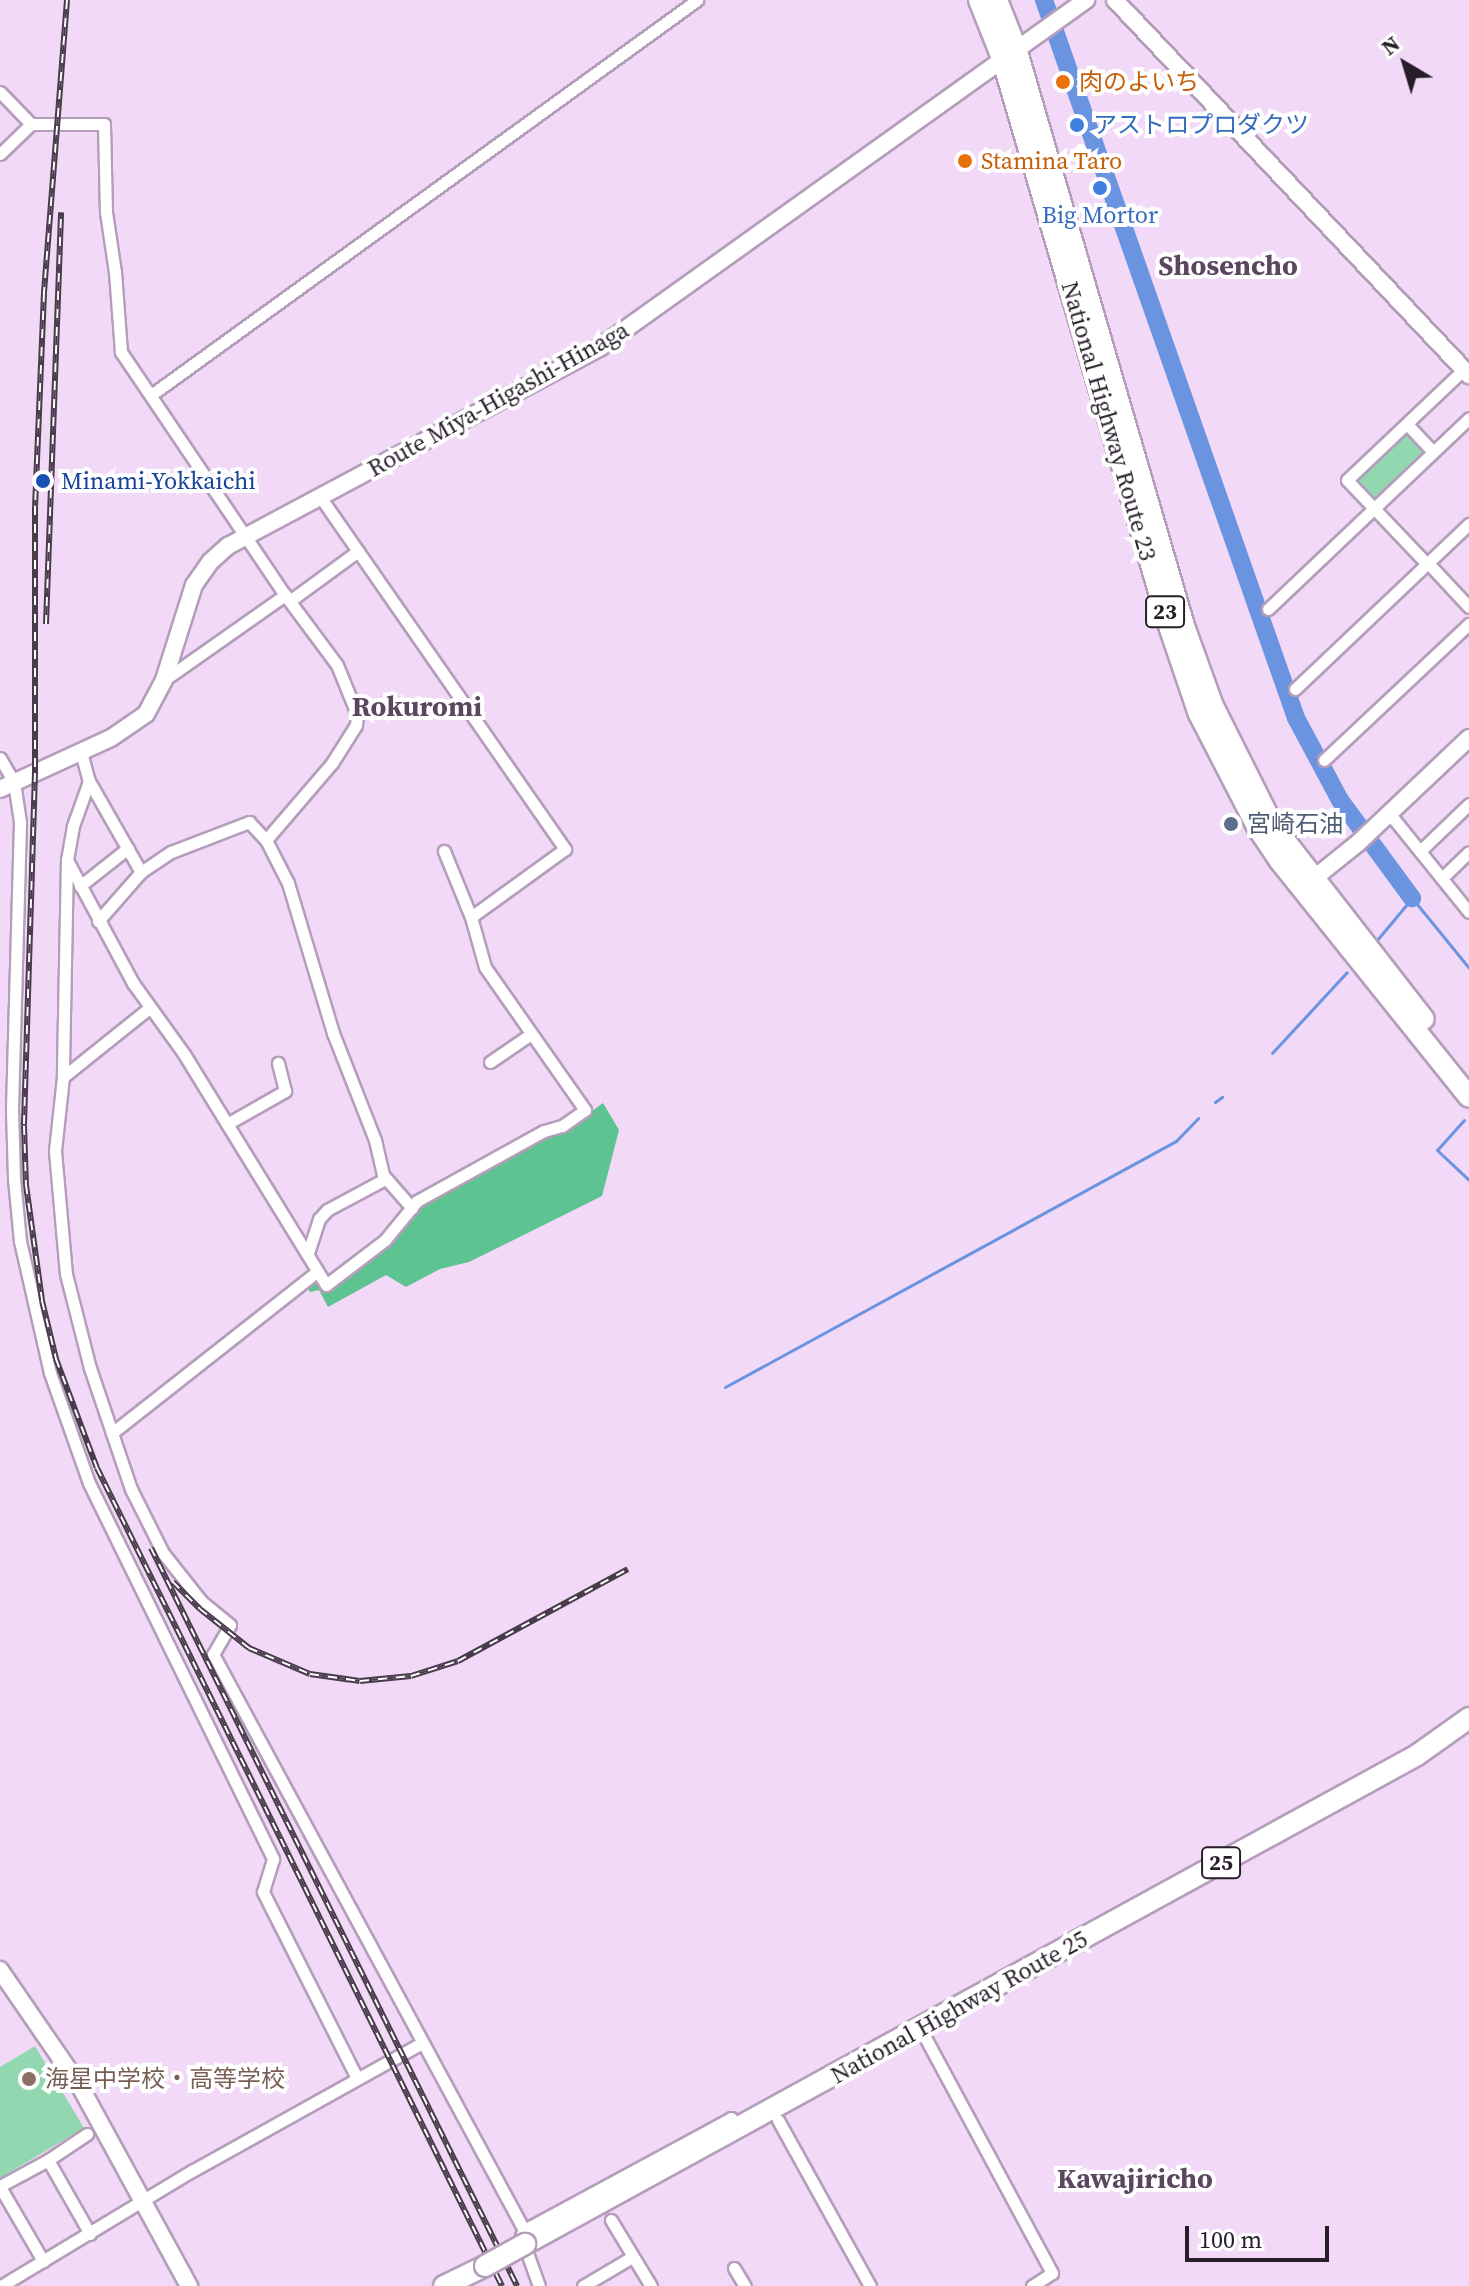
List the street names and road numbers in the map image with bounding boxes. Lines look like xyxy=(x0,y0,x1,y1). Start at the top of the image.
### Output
street label: National Highway Route 23 xyxy=(1055,278,1163,564)
street label: Route Miya-Higashi-Hinaga xyxy=(362,315,634,483)
road number: 23 xyxy=(1145,594,1185,630)
road number: 25 xyxy=(1201,1845,1241,1881)
street label: National Highway Route 25 xyxy=(826,1924,1092,2090)

